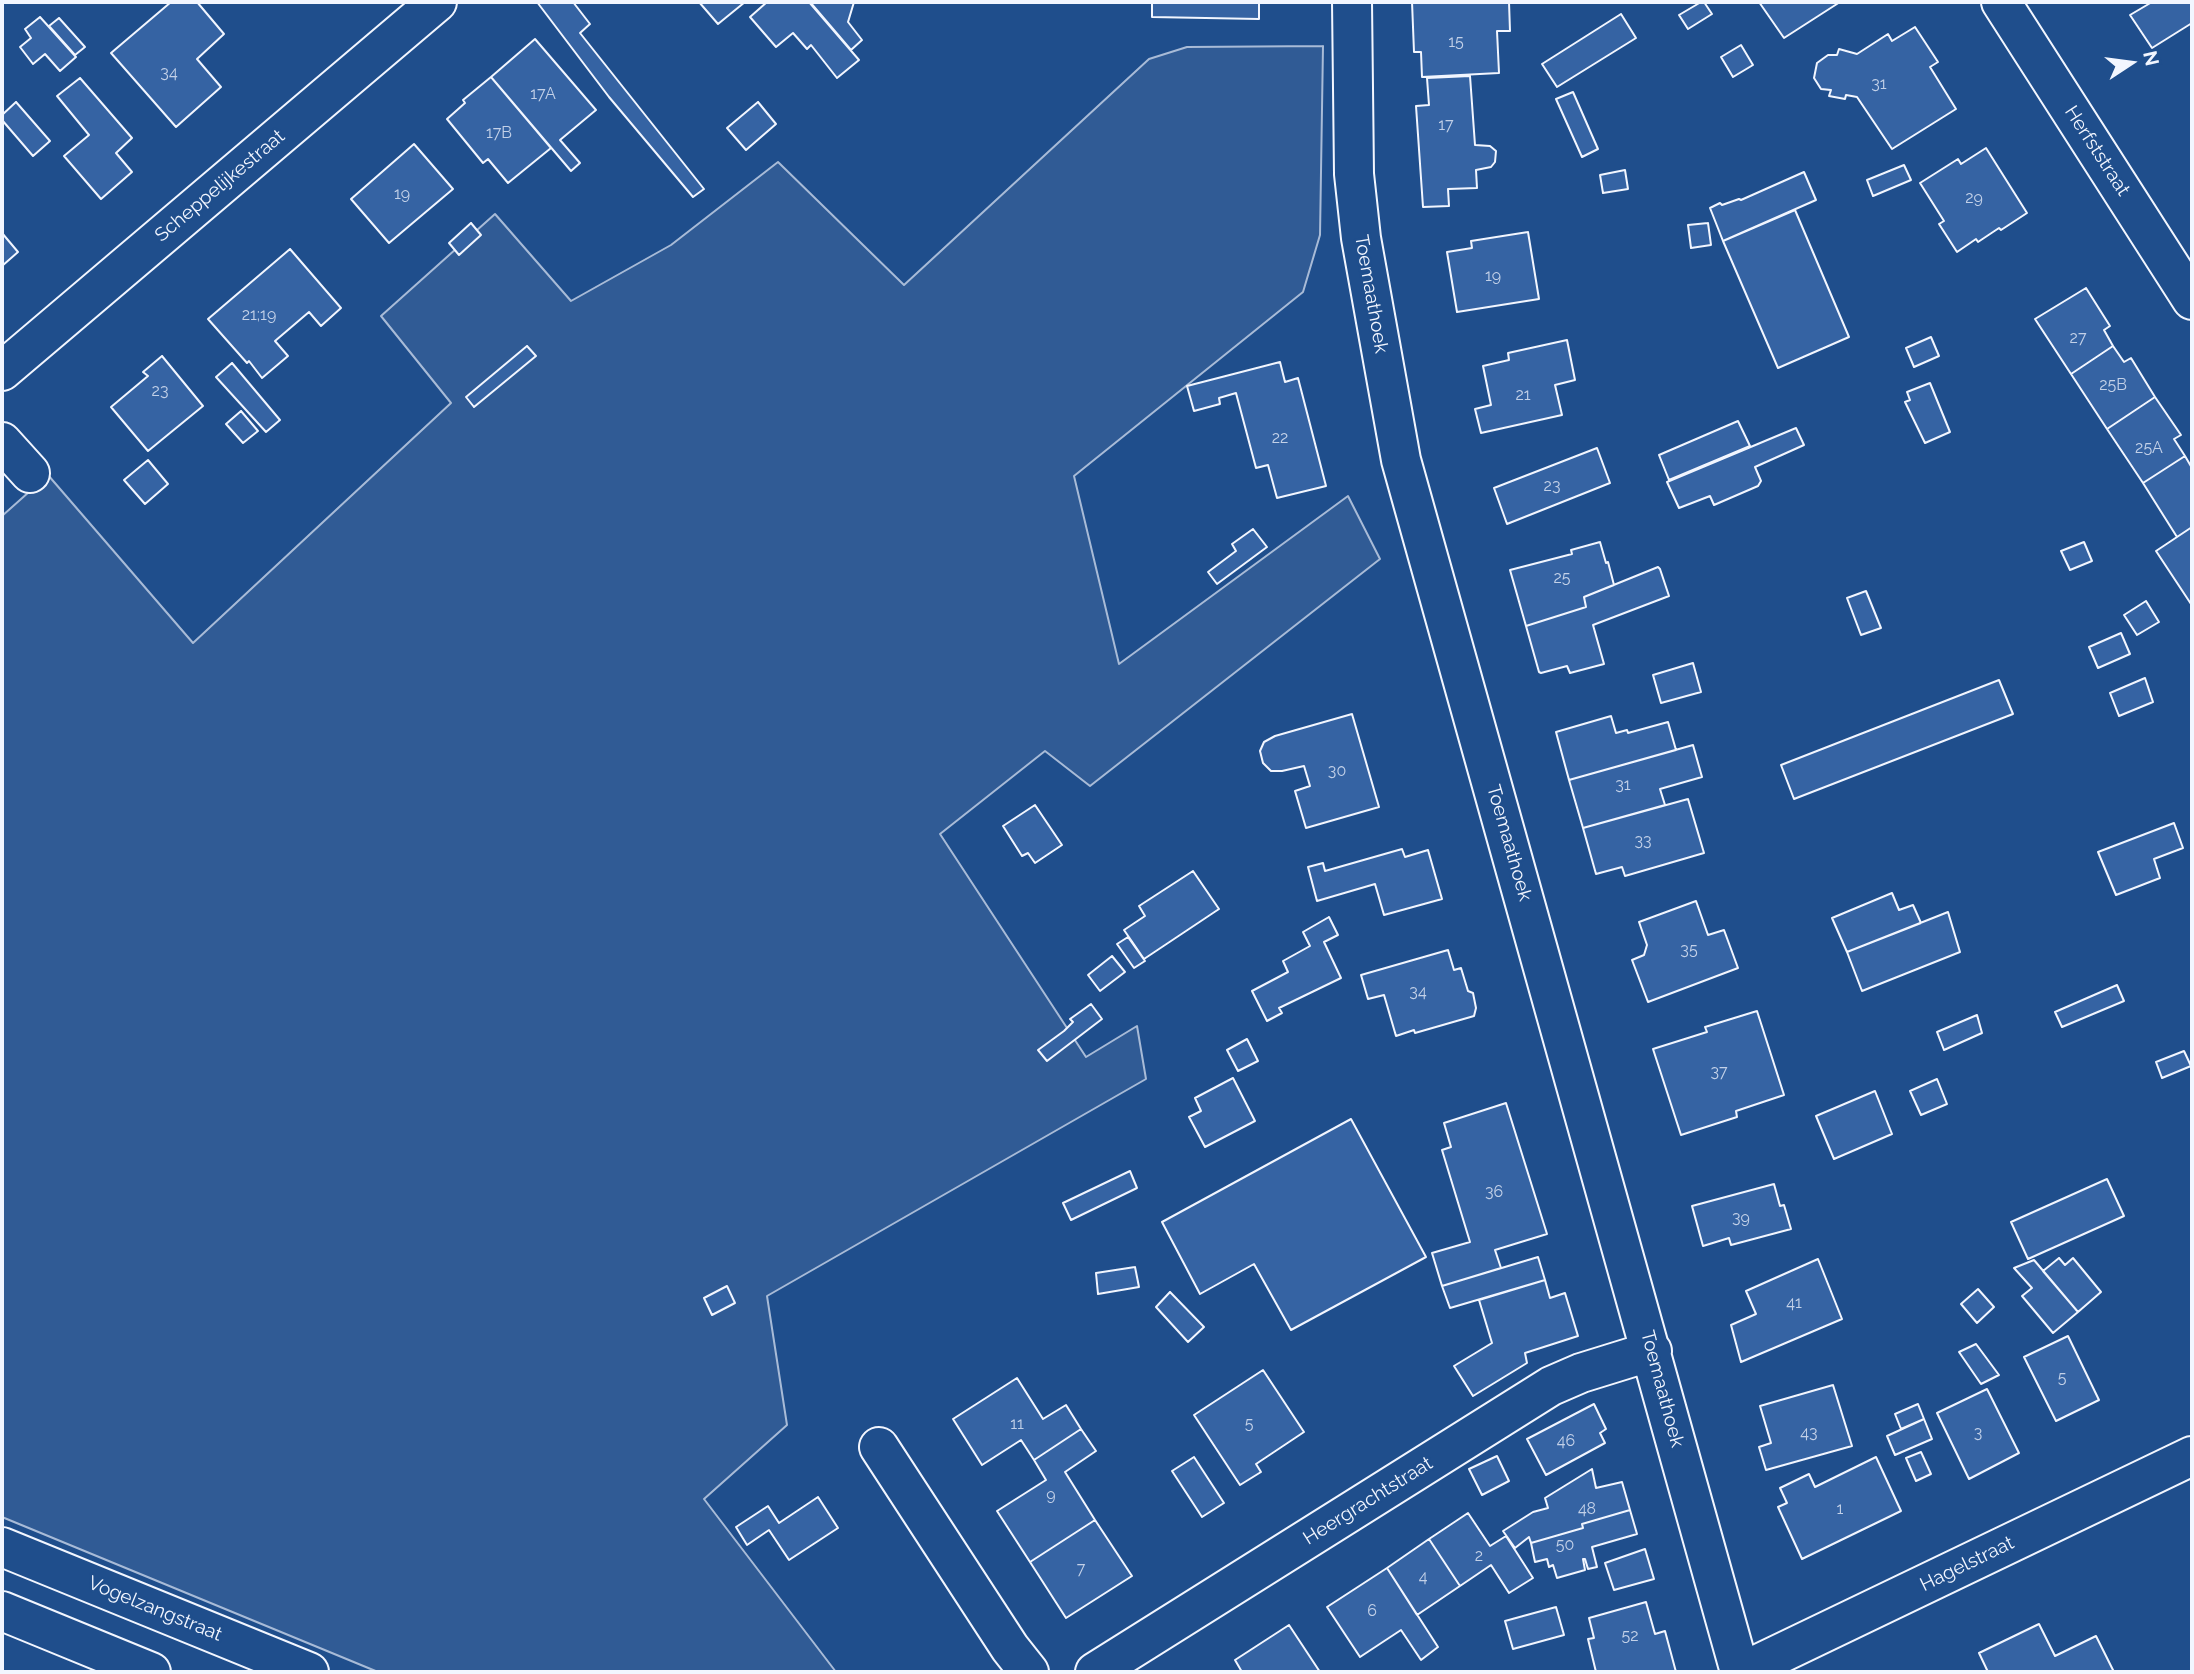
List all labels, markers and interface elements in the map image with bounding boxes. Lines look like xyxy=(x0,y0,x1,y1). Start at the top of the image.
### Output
north arrow xyxy=(2096,28,2166,98)
house number: 15 xyxy=(1448,32,1464,52)
text: N xyxy=(2139,49,2164,68)
house number: 34 xyxy=(160,63,178,83)
house number: 31 xyxy=(1871,74,1887,94)
house number: 17A xyxy=(530,84,556,104)
street label: Herfststraat xyxy=(2059,102,2135,200)
house number: 17 xyxy=(1438,115,1454,135)
house number: 17B xyxy=(486,123,512,143)
street label: Scheppelijkestraat xyxy=(151,125,289,247)
house number: 19 xyxy=(394,184,410,204)
house number: 29 xyxy=(1965,188,1983,208)
street label: Toemaathoek xyxy=(1349,233,1393,355)
house number: 19 xyxy=(1485,266,1501,286)
house number: 21;19 xyxy=(242,305,276,325)
house number: 27 xyxy=(2070,328,2086,348)
house number: 25B xyxy=(2099,375,2127,395)
house number: 23 xyxy=(152,381,168,401)
house number: 21 xyxy=(1515,385,1531,405)
house number: 22 xyxy=(1272,428,1288,448)
house number: 25A xyxy=(2135,438,2163,458)
house number: 23 xyxy=(1544,476,1560,496)
house number: 25 xyxy=(1553,568,1571,588)
house number: 30 xyxy=(1328,761,1346,781)
house number: 31 xyxy=(1615,775,1631,795)
street label: Toemaathoek xyxy=(1482,782,1536,904)
house number: 33 xyxy=(1634,831,1652,851)
house number: 35 xyxy=(1680,940,1698,960)
house number: 34 xyxy=(1409,982,1427,1002)
house number: 37 xyxy=(1710,1062,1728,1082)
house number: 36 xyxy=(1485,1182,1503,1202)
house number: 39 xyxy=(1732,1208,1750,1228)
house number: 41 xyxy=(1786,1293,1802,1313)
street label: Toemaathoek xyxy=(1635,1328,1689,1450)
house number: 5 xyxy=(2058,1368,2066,1388)
house number: 11 xyxy=(1010,1414,1024,1434)
house number: 5 xyxy=(1245,1414,1253,1434)
house number: 43 xyxy=(1800,1423,1818,1443)
house number: 3 xyxy=(1974,1423,1982,1443)
house number: 46 xyxy=(1557,1431,1575,1451)
street label: Heergrachtstraat xyxy=(1299,1452,1437,1550)
house number: 9 xyxy=(1046,1485,1056,1505)
house number: 48 xyxy=(1578,1499,1596,1519)
house number: 1 xyxy=(1837,1499,1843,1519)
street label: Hagelstraat xyxy=(1916,1532,2018,1596)
house number: 50 xyxy=(1556,1535,1574,1555)
house number: 2 xyxy=(1475,1546,1483,1566)
house number: 7 xyxy=(1077,1559,1085,1579)
house number: 4 xyxy=(1419,1567,1427,1587)
street label: Vogelzangstraat xyxy=(85,1572,225,1646)
house number: 6 xyxy=(1367,1601,1377,1621)
house number: 52 xyxy=(1621,1626,1639,1646)

